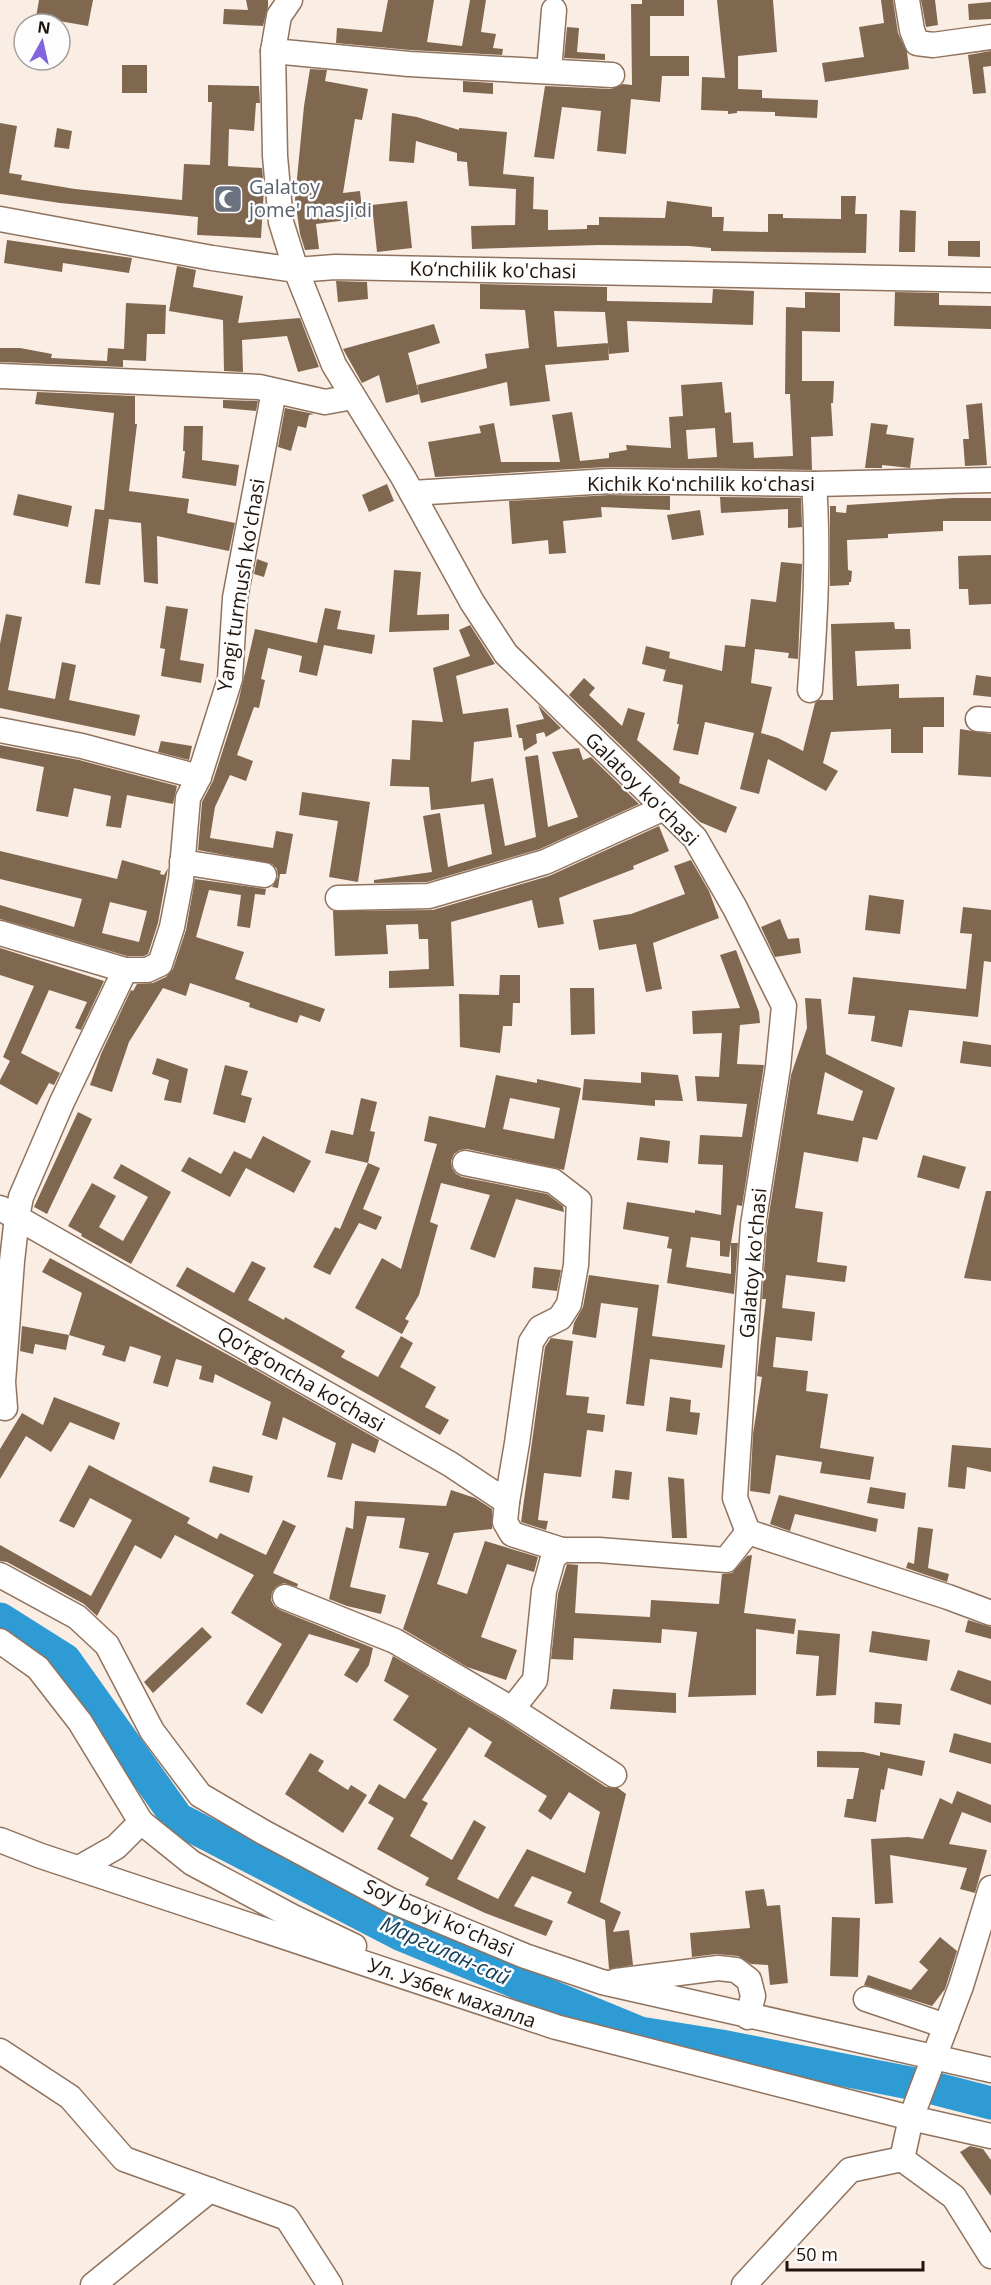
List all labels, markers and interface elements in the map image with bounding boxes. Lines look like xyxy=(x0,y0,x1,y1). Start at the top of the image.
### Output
north arrow xyxy=(12,12,72,72)
text: N xyxy=(36,15,52,39)
place label: Galatoy jome' masjidi xyxy=(247,173,372,223)
mosque icon: Galatoy jome' masjidi xyxy=(212,183,244,215)
street label: Ko‘nchilik ko'chasi xyxy=(409,255,577,284)
street label: Kichik Koʻnchilik koʻchasi xyxy=(587,470,815,497)
street label: Yangi turmush ko'chasi xyxy=(210,476,271,693)
street label: Galatoy ko'chasi xyxy=(580,726,705,851)
street label: Galatoy ko'chasi xyxy=(732,1187,773,1339)
street label: Qo‘rg‘oncha ko‘chasi xyxy=(213,1320,390,1438)
street label: Soy boʻyi koʻchasi xyxy=(360,1872,519,1963)
water label: Маргилан-сай xyxy=(376,1909,515,1991)
street label: Ул. Узбек махалла xyxy=(364,1951,540,2034)
scale bar xyxy=(787,2234,924,2272)
text: 50 m xyxy=(796,2242,838,2266)

